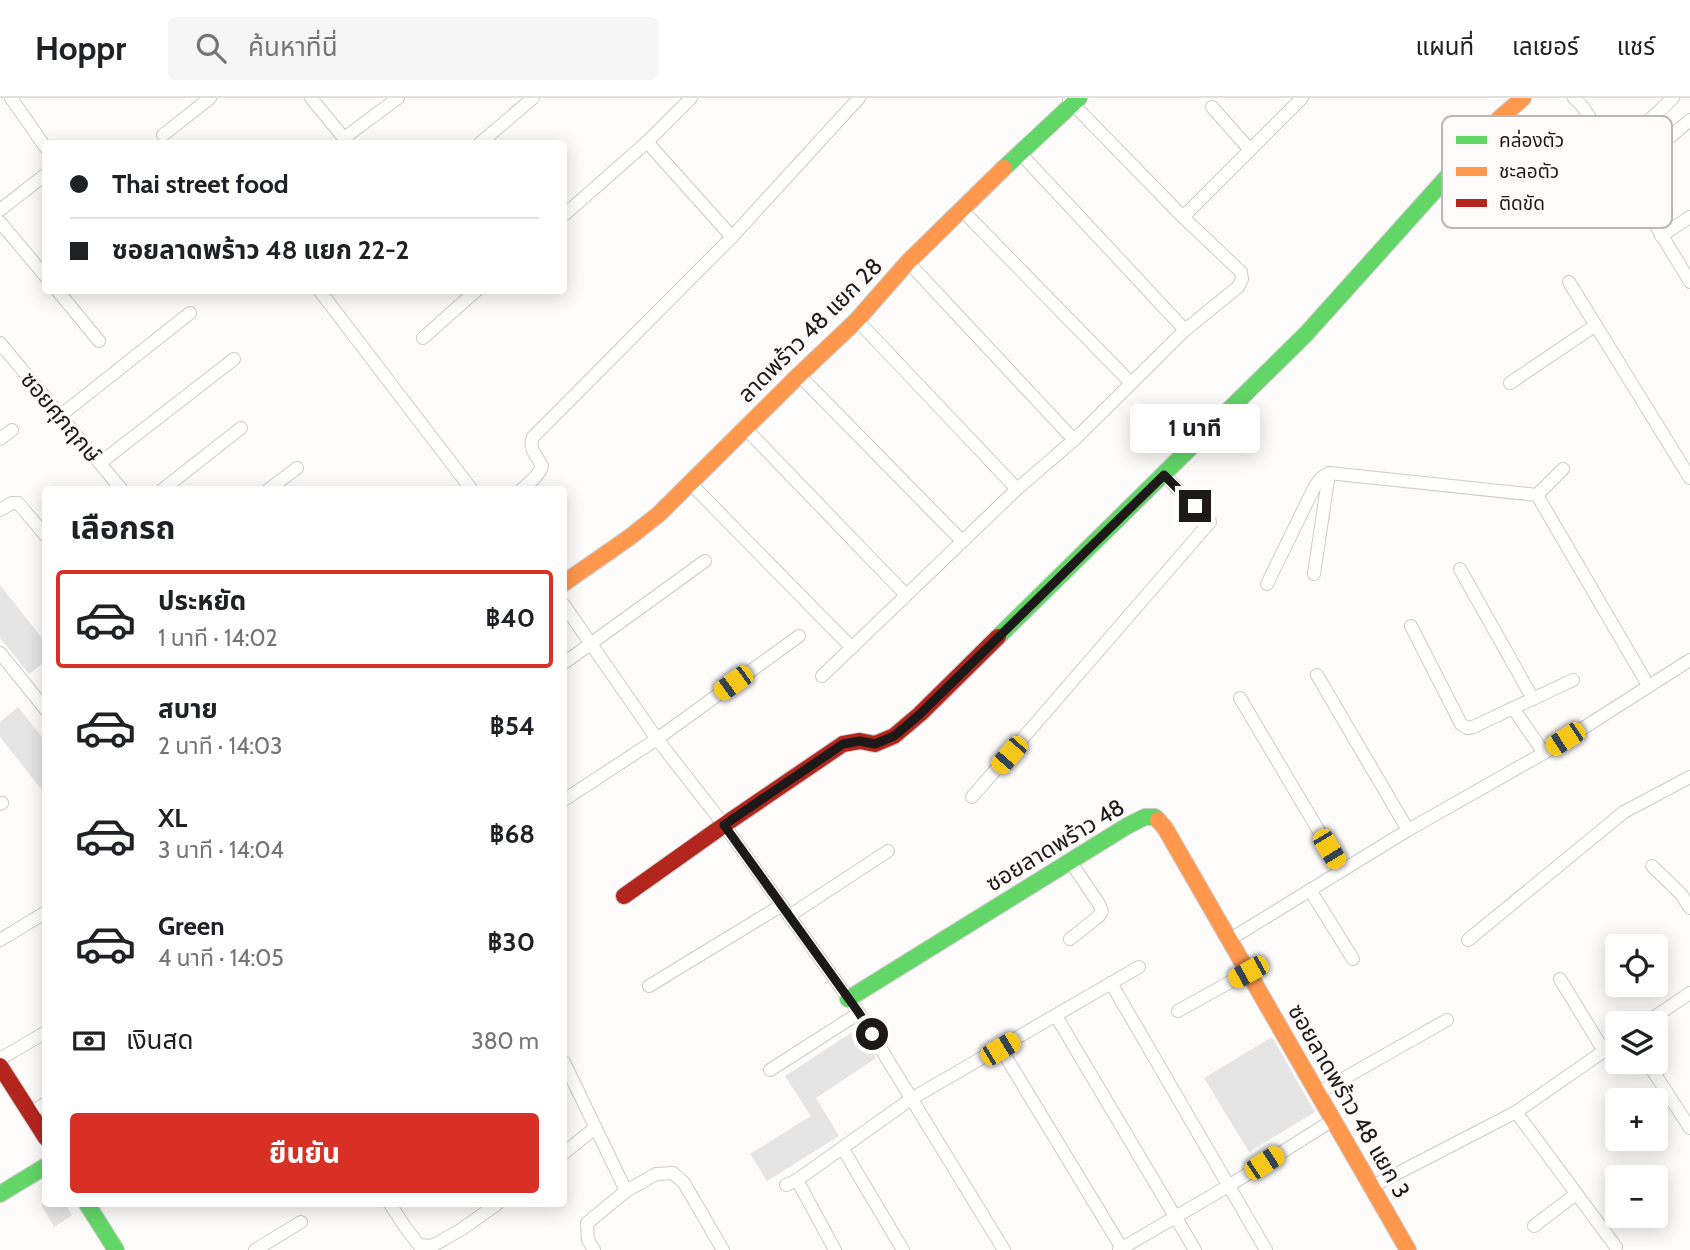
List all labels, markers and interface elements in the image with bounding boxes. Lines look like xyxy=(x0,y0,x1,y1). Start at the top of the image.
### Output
search box xyxy=(168,17,658,80)
text: Hoppr xyxy=(35,28,126,68)
icon: search xyxy=(192,29,230,67)
text: ค้นหาที่นี่ xyxy=(248,31,338,63)
text: แผนที่ xyxy=(1416,32,1474,61)
text: เลเยอร์ xyxy=(1512,32,1579,61)
text: แชร์ xyxy=(1617,32,1655,61)
legend xyxy=(1442,116,1672,228)
text: คล่องตัว xyxy=(1499,129,1564,152)
text: ชะลอตัว xyxy=(1499,160,1559,183)
text: Thai street food xyxy=(112,168,289,200)
text: ติดขัด xyxy=(1499,192,1545,215)
text: ซอยลาดพร้าว 48 แยก 22-2 xyxy=(112,234,409,266)
street label: ลาดพร้าว 48 แยก 28 xyxy=(732,252,888,408)
street label: ซอยศุภฤกษ์ xyxy=(15,366,107,468)
callout: 1 นาที xyxy=(1130,404,1260,454)
text: 1 นาที xyxy=(1168,414,1222,442)
route end xyxy=(1179,490,1211,522)
text: เลือกรถ xyxy=(70,508,175,547)
text: ประหยัด xyxy=(158,585,246,617)
icon: car xyxy=(74,588,137,651)
text: ฿40 xyxy=(485,602,535,634)
text: 1 นาที · 14:02 xyxy=(158,624,278,652)
car xyxy=(710,662,757,704)
text: สบาย xyxy=(158,693,218,725)
icon: car xyxy=(74,696,137,759)
text: ฿54 xyxy=(490,710,535,742)
car xyxy=(1542,719,1589,759)
text: 2 นาที · 14:03 xyxy=(158,732,283,760)
car xyxy=(988,732,1031,778)
street label: ซอยลาดพร้าว 48 xyxy=(981,793,1129,897)
text: XL xyxy=(158,802,187,834)
icon: car xyxy=(74,804,137,867)
text: ฿68 xyxy=(490,818,535,850)
car xyxy=(1310,826,1349,872)
text: 3 นาที · 14:04 xyxy=(158,836,284,864)
text: Green xyxy=(158,910,225,942)
icon: car xyxy=(74,912,137,975)
text: ฿30 xyxy=(488,926,535,958)
map controls xyxy=(1605,934,1668,1228)
button: locate xyxy=(1605,934,1668,997)
text: 4 นาที · 14:05 xyxy=(158,944,284,972)
car xyxy=(1225,953,1272,991)
street label: ซอยลาดพร้าว 48 แยก 3 xyxy=(1282,999,1416,1203)
button: layers xyxy=(1605,1011,1668,1074)
route start xyxy=(856,1018,888,1050)
icon: cash xyxy=(70,1022,108,1060)
text: เงินสด xyxy=(126,1024,193,1056)
text: 380 m xyxy=(471,1027,539,1055)
car xyxy=(977,1029,1024,1069)
button: + xyxy=(1605,1088,1668,1151)
button: ยืนยัน xyxy=(70,1113,539,1193)
car xyxy=(1241,1143,1288,1183)
button: − xyxy=(1605,1165,1668,1228)

